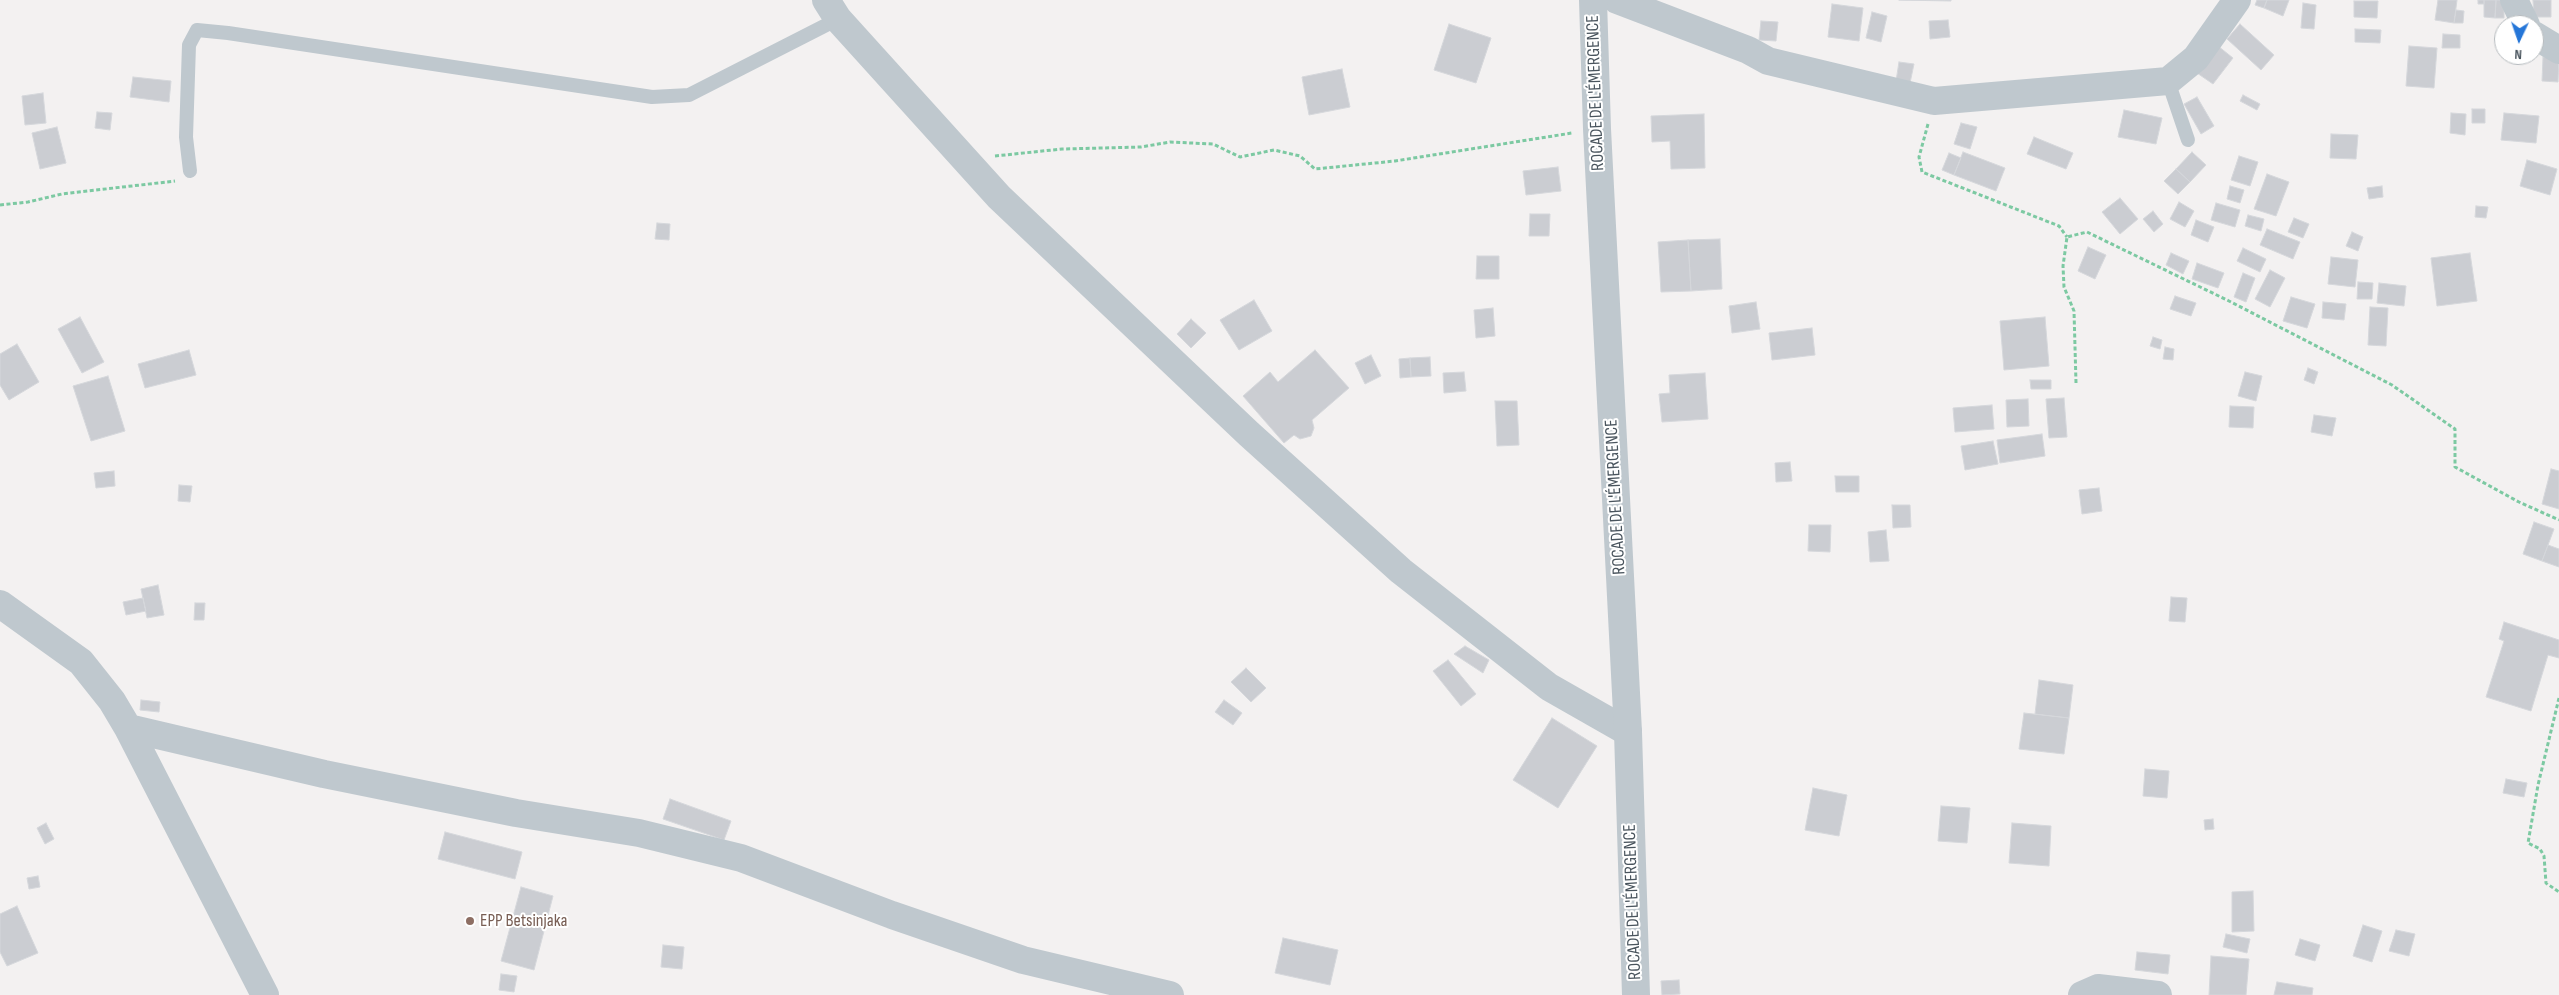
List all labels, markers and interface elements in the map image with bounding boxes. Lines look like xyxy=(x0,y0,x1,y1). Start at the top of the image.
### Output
street label: ROCADE DE L'ÉMERGENCE xyxy=(1582,15,1610,171)
north arrow xyxy=(2494,15,2544,65)
text: N xyxy=(2514,46,2522,63)
street label: ROCADE DE L'ÉMERGENCE xyxy=(1601,419,1631,575)
street label: ROCADE DE L'ÉMERGENCE xyxy=(1619,824,1647,980)
place label: EPP Betsinjaka xyxy=(480,910,567,932)
marker: EPP Betsinjaka xyxy=(464,915,476,927)

